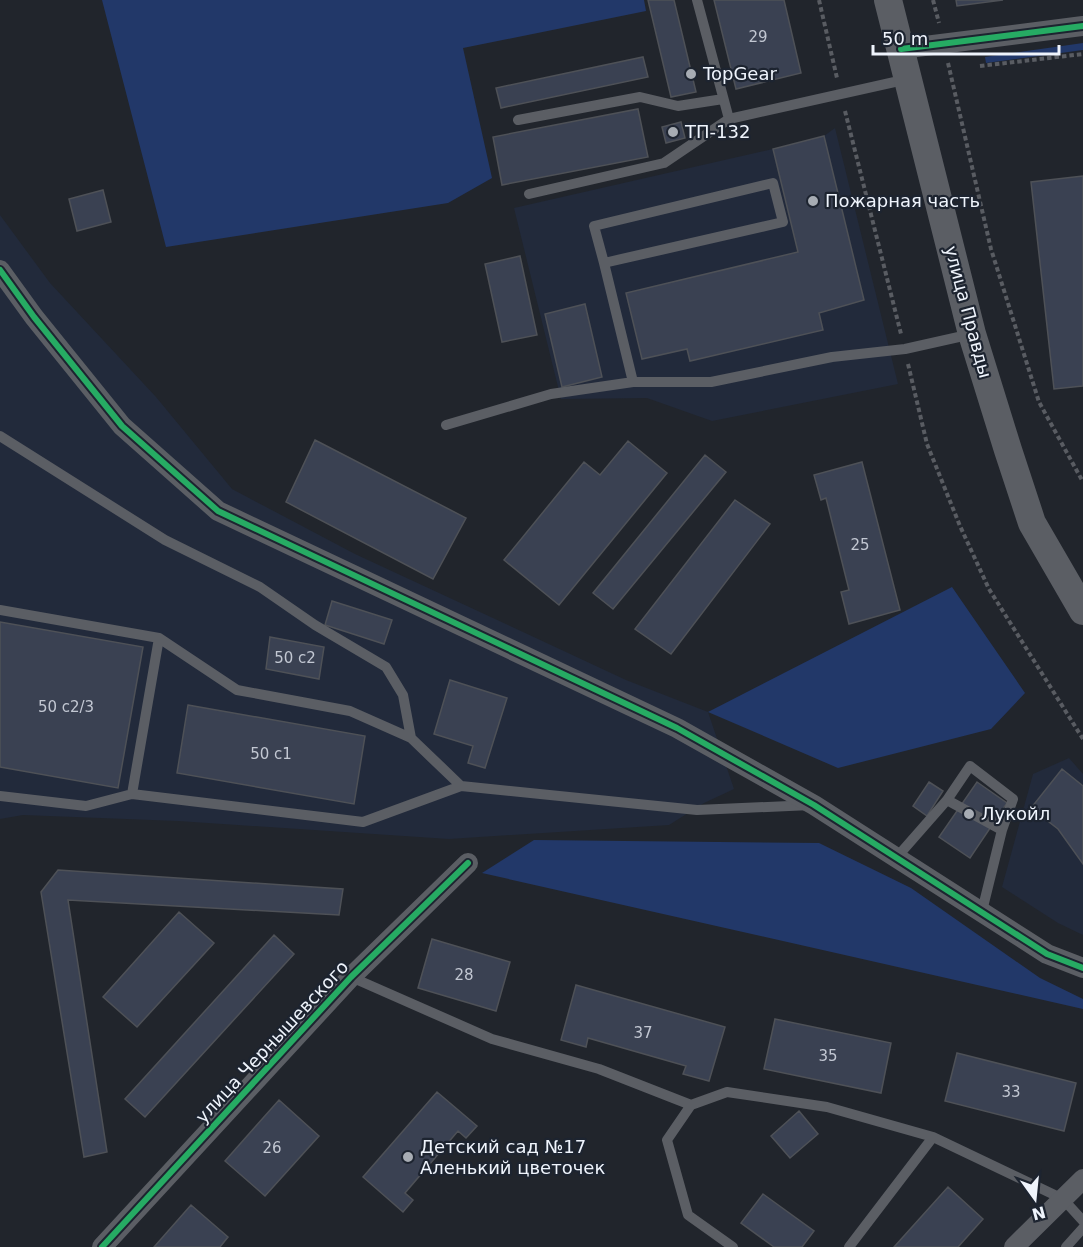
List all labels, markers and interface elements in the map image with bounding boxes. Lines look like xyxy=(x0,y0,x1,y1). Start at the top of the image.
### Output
scale bar xyxy=(873,18,1059,56)
house number: 29 xyxy=(748,28,768,46)
text: 50 m xyxy=(882,28,928,49)
place label: TopGear xyxy=(702,63,777,84)
marker: TopGear xyxy=(684,67,698,81)
place label: ТП-132 xyxy=(684,121,750,142)
marker: ТП-132 xyxy=(666,125,680,139)
place label: Пожарная часть xyxy=(825,190,980,211)
marker: Пожарная часть xyxy=(806,194,820,208)
street label: улица Правды xyxy=(941,243,996,380)
house number: 25 xyxy=(850,536,870,554)
house number: 50 с2 xyxy=(274,649,316,667)
house number: 50 с2/3 xyxy=(38,698,94,716)
house number: 50 с1 xyxy=(250,745,292,763)
place label: Лукойл xyxy=(981,803,1050,824)
marker: Лукойл xyxy=(962,807,976,821)
street label: улица Чернышевского xyxy=(191,956,352,1127)
house number: 28 xyxy=(454,966,474,984)
house number: 37 xyxy=(633,1024,653,1042)
house number: 35 xyxy=(818,1047,838,1065)
house number: 33 xyxy=(1001,1083,1021,1101)
place label: Детский сад №17 Аленький цветочек xyxy=(420,1136,605,1178)
house number: 26 xyxy=(262,1139,282,1157)
marker: Детский сад №17 Аленький цветочек xyxy=(401,1150,415,1164)
north arrow xyxy=(1005,1169,1065,1229)
text: N xyxy=(1030,1202,1048,1224)

